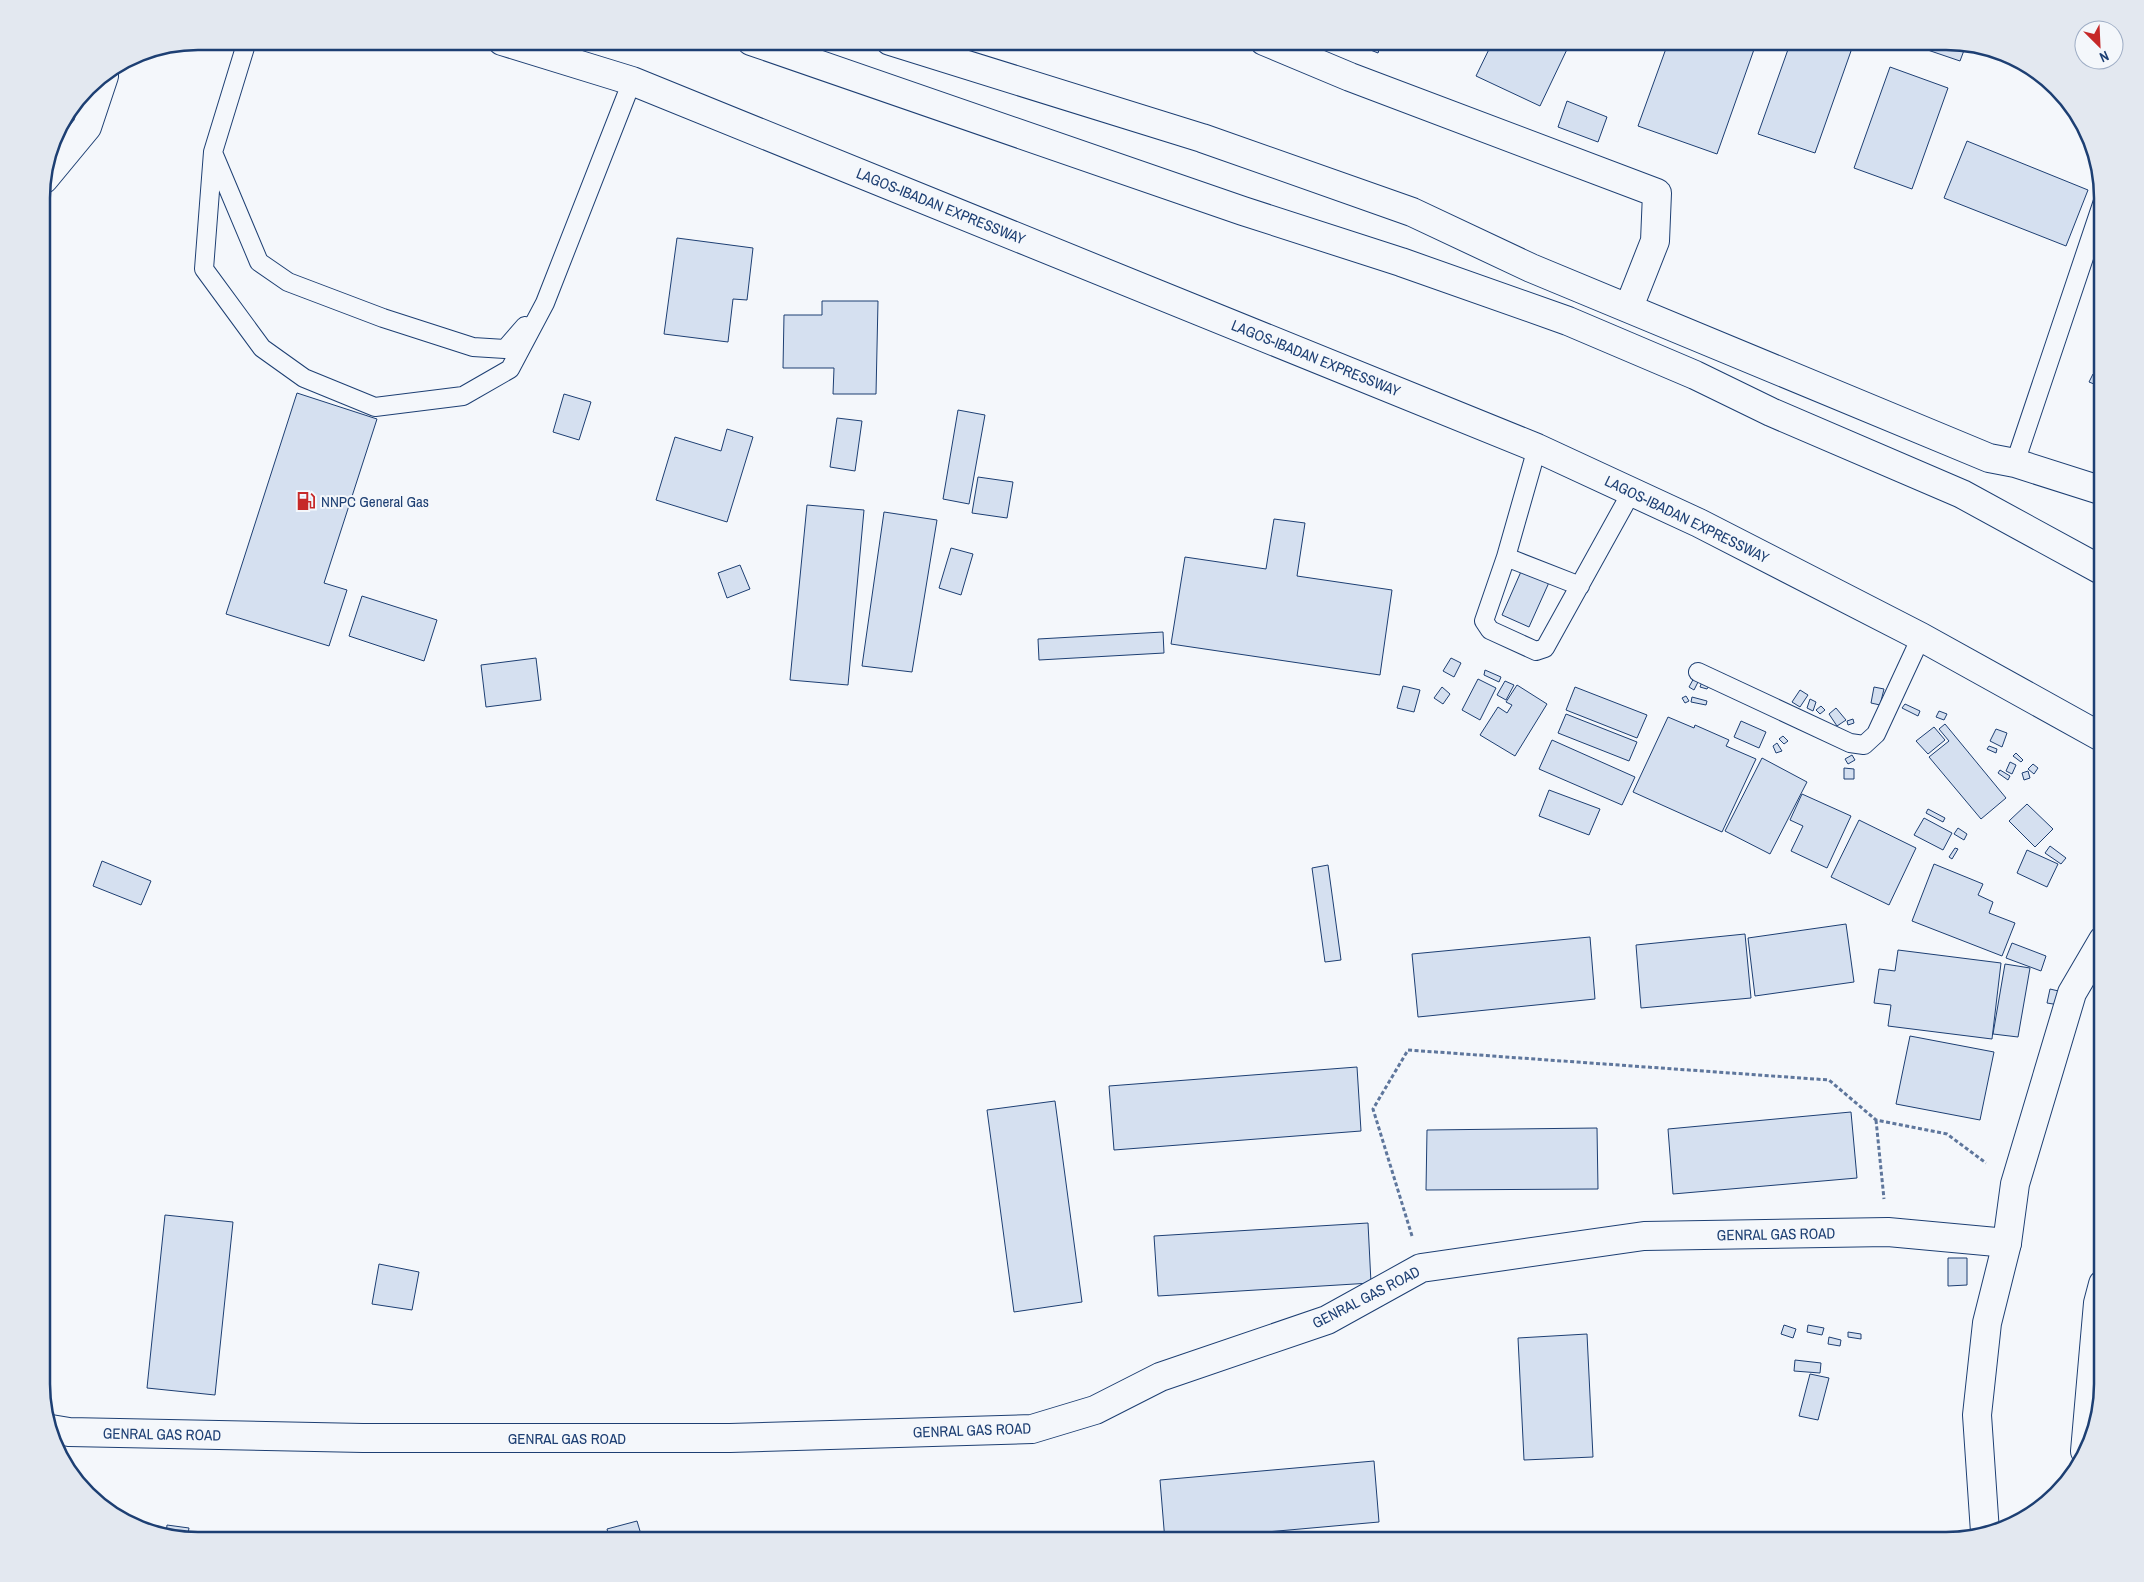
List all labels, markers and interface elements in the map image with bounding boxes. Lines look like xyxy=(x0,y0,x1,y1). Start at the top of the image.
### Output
north arrow xyxy=(2074,20,2124,70)
text: N xyxy=(2097,47,2112,67)
street label: LAGOS-IBADAN EXPRESSWAY xyxy=(853,162,1029,250)
street label: LAGOS-IBADAN EXPRESSWAY xyxy=(1228,314,1404,402)
street label: LAGOS-IBADAN EXPRESSWAY xyxy=(1601,470,1773,568)
fuel station icon: NNPC General Gas xyxy=(295,490,317,512)
place label: NNPC General Gas xyxy=(321,491,429,512)
street label: GENRAL GAS ROAD xyxy=(1717,1222,1836,1246)
street label: GENRAL GAS ROAD xyxy=(1308,1261,1424,1333)
street label: GENRAL GAS ROAD xyxy=(912,1417,1032,1443)
street label: GENRAL GAS ROAD xyxy=(103,1422,222,1446)
street label: GENRAL GAS ROAD xyxy=(508,1428,626,1449)

